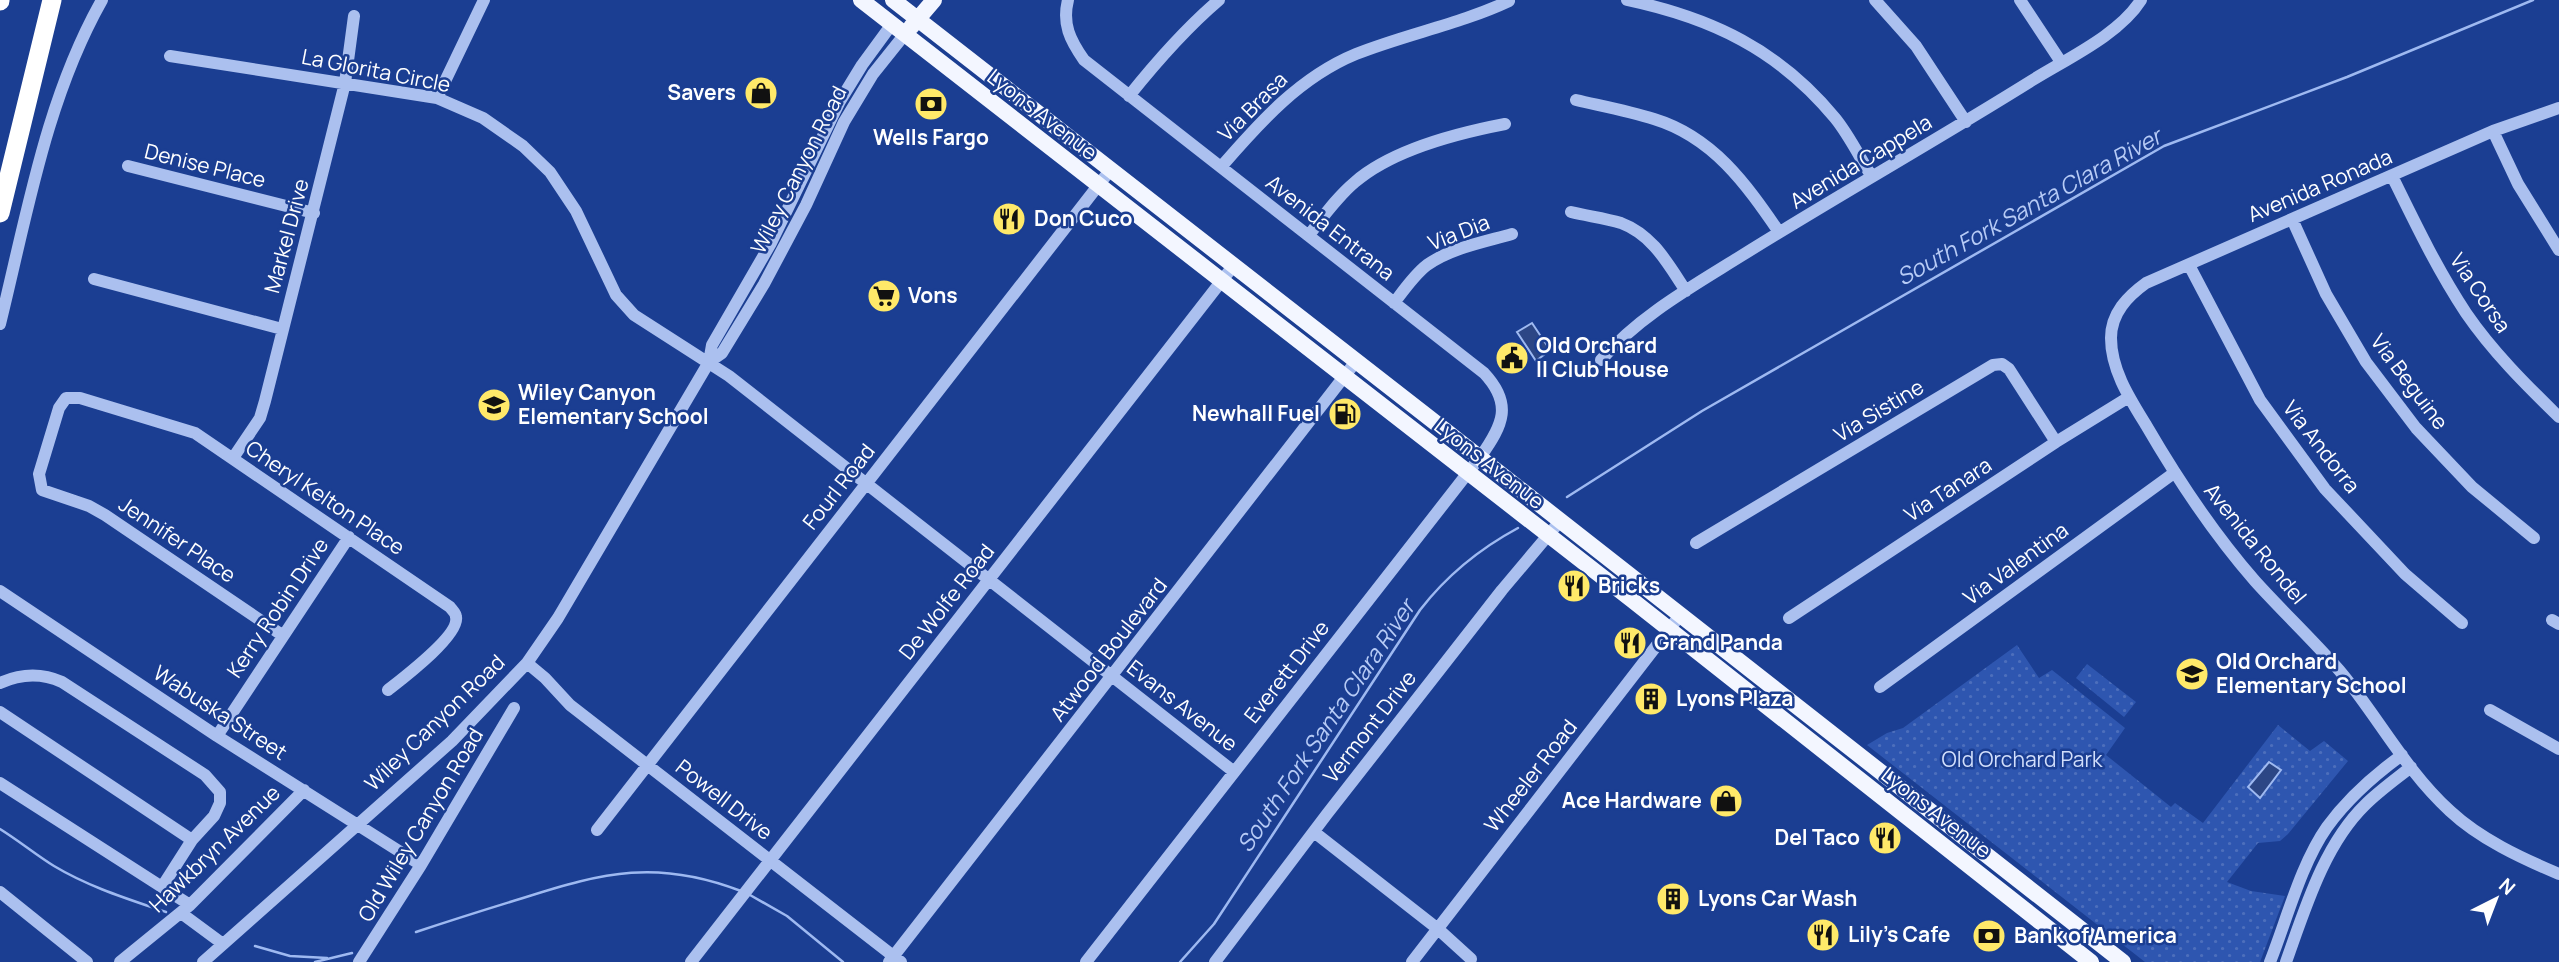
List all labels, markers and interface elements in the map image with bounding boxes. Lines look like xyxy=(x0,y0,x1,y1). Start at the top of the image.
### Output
street label: La Glorita Circle xyxy=(299,42,453,98)
street label: Lyons Avenue xyxy=(982,62,1103,166)
street label: Via Brasa xyxy=(1211,65,1293,147)
shop icon: Savers xyxy=(742,74,780,112)
place label: Savers xyxy=(667,78,736,106)
street label: Wiley Canyon Road xyxy=(744,81,852,258)
bank icon: Wells Fargo xyxy=(912,85,950,123)
street label: Avenida Cappela xyxy=(1784,108,1937,215)
water label: South Fork Santa Clara River xyxy=(1890,119,2169,292)
place label: Wells Fargo xyxy=(873,123,989,151)
street label: Denise Place xyxy=(142,136,269,194)
street label: Avenida Ronada xyxy=(2243,142,2396,228)
street label: Avenida Entrana xyxy=(1260,168,1401,286)
street label: Markel Drive xyxy=(257,175,315,296)
restaurant icon: Don Cuco xyxy=(990,200,1028,238)
place label: Don Cuco xyxy=(1034,204,1132,232)
street label: Via Dia xyxy=(1424,208,1493,257)
street label: Via Corsa xyxy=(2444,247,2518,338)
supermarket icon: Vons xyxy=(865,277,903,315)
place label: Vons xyxy=(908,281,958,309)
street label: Via Beguine xyxy=(2365,328,2455,435)
place label: Old Orchard II Club House xyxy=(1536,331,1669,383)
public building icon: Old Orchard II Club House xyxy=(1493,339,1531,377)
street label: Via Sistine xyxy=(1828,372,1929,448)
place label: Wiley Canyon Elementary School xyxy=(518,378,709,430)
school or university icon: Wiley Canyon Elementary School xyxy=(475,386,513,424)
street label: Via Andorra xyxy=(2277,394,2367,498)
fuel station icon: Newhall Fuel xyxy=(1326,395,1364,433)
place label: Newhall Fuel xyxy=(1192,399,1320,427)
street label: Lyons Avenue xyxy=(1429,411,1550,515)
street label: Cheryl Kelton Place xyxy=(241,434,411,561)
street label: Fourl Road xyxy=(796,438,881,535)
street label: Via Tanara xyxy=(1898,451,1996,528)
street label: Avenida Rondel xyxy=(2198,477,2313,610)
street label: Jennifer Place xyxy=(114,490,242,589)
street label: Via Valentina xyxy=(1957,516,2073,611)
street label: Kerry Robin Drive xyxy=(220,532,334,683)
street label: De Wolfe Road xyxy=(892,538,1000,665)
restaurant icon: Bricks xyxy=(1555,567,1593,605)
place label: Bricks xyxy=(1598,571,1660,599)
street label: Atwood Boulevard xyxy=(1043,572,1173,727)
water label: South Fork Santa Clara River xyxy=(1229,591,1423,858)
street label: Everett Drive xyxy=(1237,614,1335,728)
restaurant icon: Grand Panda xyxy=(1611,624,1649,662)
place label: Grand Panda xyxy=(1654,628,1783,656)
place label: Old Orchard Elementary School xyxy=(2216,647,2407,699)
street label: Wiley Canyon Road xyxy=(358,648,510,796)
street label: Evans Avenue xyxy=(1121,653,1244,757)
school or university icon: Old Orchard Elementary School xyxy=(2173,655,2211,693)
street label: Wabuska Street xyxy=(148,658,293,766)
street label: Vermont Drive xyxy=(1316,664,1422,788)
building icon: Lyons Plaza xyxy=(1632,680,1670,718)
place label: Lyons Plaza xyxy=(1676,684,1793,712)
street label: Wheeler Road xyxy=(1478,713,1583,837)
street label: Old Wiley Canyon Road xyxy=(351,722,489,927)
park label: Old Orchard Park xyxy=(1942,745,2103,773)
street label: Powell Drive xyxy=(670,753,779,846)
street label: Lyons Avenue xyxy=(1876,760,1997,864)
street label: Hawkbryn Avenue xyxy=(143,779,286,918)
shop icon: Ace Hardware xyxy=(1707,782,1745,820)
place label: Ace Hardware xyxy=(1562,786,1702,814)
restaurant icon: Del Taco xyxy=(1866,819,1904,857)
place label: Del Taco xyxy=(1774,823,1860,851)
north arrow xyxy=(2461,864,2531,934)
text: N xyxy=(2494,872,2521,901)
building icon: Lyons Car Wash xyxy=(1654,880,1692,918)
place label: Lyons Car Wash xyxy=(1698,884,1858,912)
restaurant icon: Lily's Cafe xyxy=(1804,916,1842,954)
bank icon: Bank of America xyxy=(1970,917,2008,955)
place label: Lily's Cafe xyxy=(1848,920,1950,948)
place label: Bank of America xyxy=(2014,921,2177,949)

